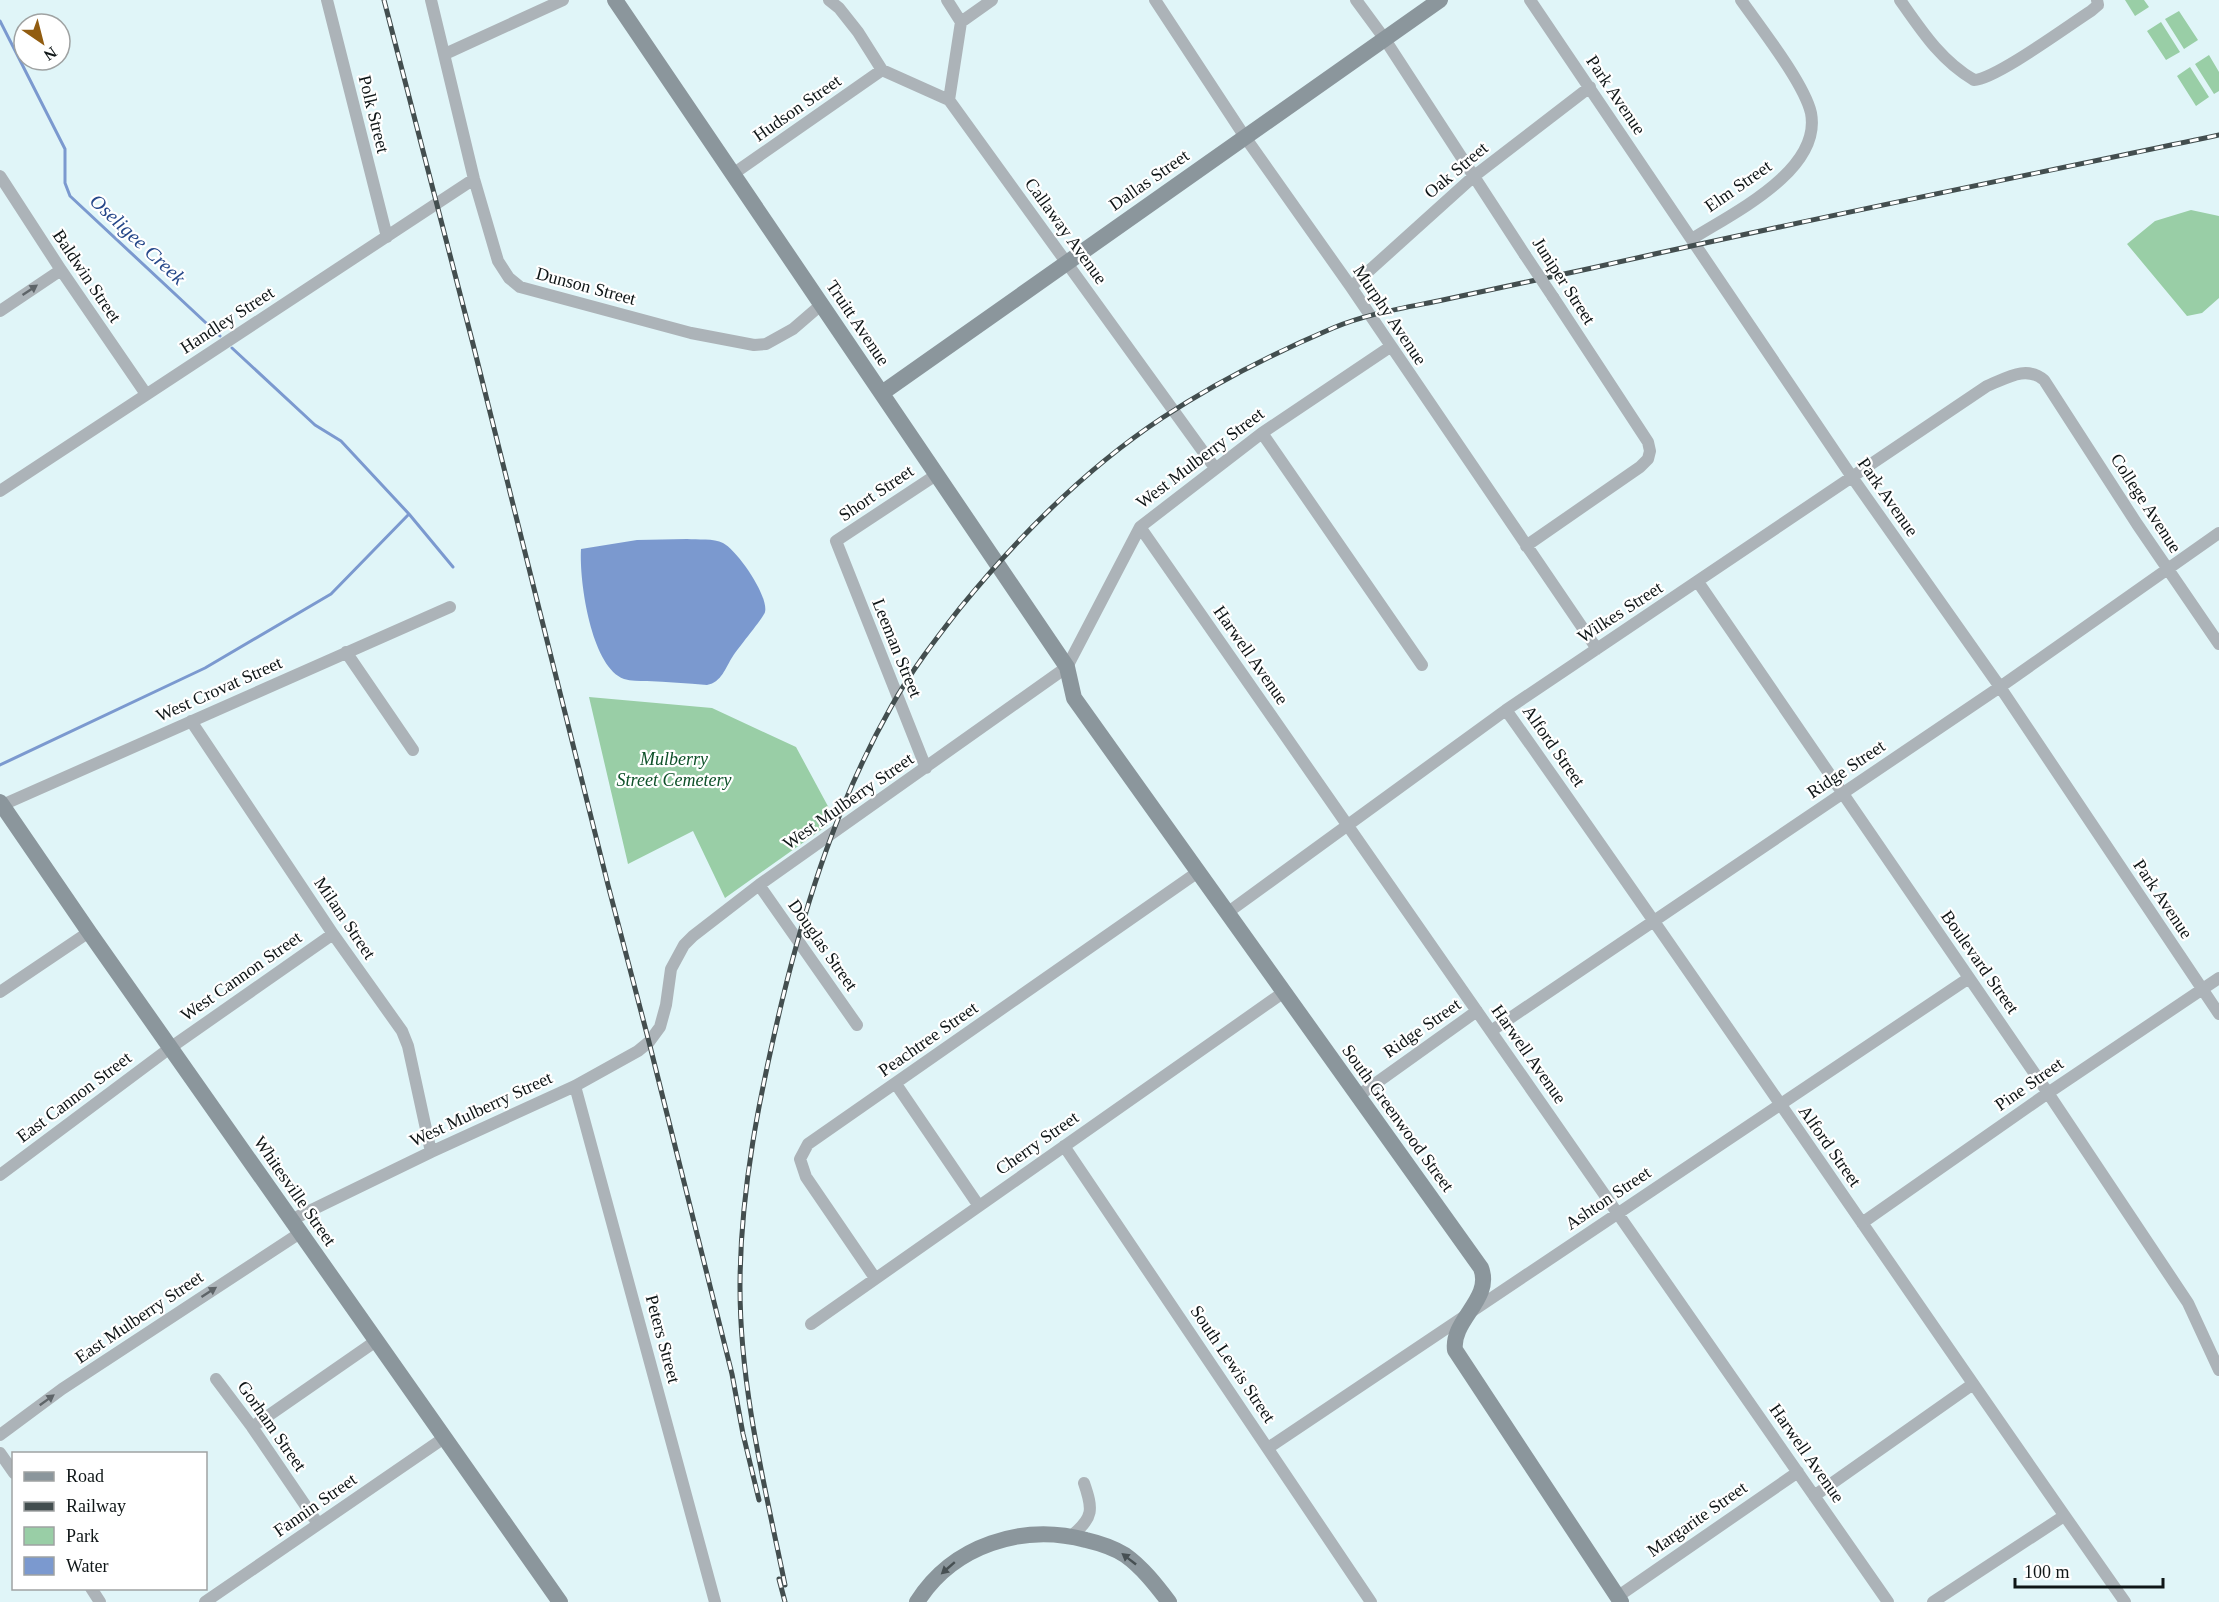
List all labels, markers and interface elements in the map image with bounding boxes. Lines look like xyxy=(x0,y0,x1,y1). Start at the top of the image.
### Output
north arrow xyxy=(12,12,72,72)
text: N xyxy=(40,44,60,64)
street label: Park Avenue xyxy=(1582,52,1650,138)
street label: Hudson Street xyxy=(749,70,845,146)
street label: Polk Street xyxy=(355,73,393,155)
street label: Oak Street xyxy=(1420,138,1492,202)
street label: Dallas Street xyxy=(1105,145,1193,215)
street label: Elm Street xyxy=(1701,156,1775,216)
street label: Callaway Avenue xyxy=(1021,174,1111,288)
water label: Oseligee Creek xyxy=(85,189,191,290)
street label: Baldwin Street xyxy=(49,226,125,326)
street label: Juniper Street xyxy=(1529,234,1599,328)
street label: Murphy Avenue xyxy=(1349,261,1431,369)
street label: Dunson Street xyxy=(534,263,638,309)
street label: Truitt Avenue xyxy=(822,277,894,369)
street label: Handley Street xyxy=(176,282,278,358)
one-way arrow xyxy=(22,285,39,296)
street label: West Mulberry Street xyxy=(1132,404,1268,512)
street label: College Avenue xyxy=(2107,450,2185,556)
street label: Park Avenue xyxy=(1854,454,1922,540)
street label: Short Street xyxy=(835,461,917,525)
street label: Wilkes Street xyxy=(1574,577,1666,647)
street label: Leeman Street xyxy=(868,596,926,700)
street label: Harwell Avenue xyxy=(1210,602,1292,708)
street label: West Crovat Street xyxy=(153,652,285,726)
street label: Alford Street xyxy=(1519,702,1589,790)
street label: Ridge Street xyxy=(1803,736,1889,802)
street label: West Mulberry Street xyxy=(779,748,917,854)
park label: Mulberry Street Cemetery xyxy=(617,749,731,790)
street label: Park Avenue xyxy=(2129,856,2197,942)
street label: Milam Street xyxy=(310,873,380,963)
street label: Douglas Street xyxy=(784,896,862,994)
street label: Boulevard Street xyxy=(1937,907,2023,1017)
street label: West Cannon Street xyxy=(177,927,305,1025)
street label: Ridge Street xyxy=(1380,994,1464,1062)
street label: Peachtree Street xyxy=(875,997,981,1081)
street label: Harwell Avenue xyxy=(1488,1001,1570,1107)
street label: South Greenwood Street xyxy=(1338,1041,1458,1195)
street label: East Cannon Street xyxy=(13,1047,135,1147)
street label: Pine Street xyxy=(1991,1053,2067,1115)
street label: West Mulberry Street xyxy=(407,1067,555,1151)
street label: Alford Street xyxy=(1795,1102,1865,1190)
street label: Cherry Street xyxy=(992,1107,1082,1179)
street label: Whitesville Street xyxy=(250,1132,340,1250)
street label: Ashton Street xyxy=(1562,1162,1654,1234)
street label: East Mulberry Street xyxy=(71,1267,207,1367)
one-way arrow xyxy=(201,1286,217,1297)
street label: Peters Street xyxy=(642,1293,684,1385)
street label: South Lewis Street xyxy=(1186,1302,1280,1426)
street label: Gorham Street xyxy=(234,1377,310,1475)
one-way arrow xyxy=(40,1395,55,1407)
street label: Harwell Avenue xyxy=(1766,1400,1848,1506)
legend xyxy=(12,1452,207,1590)
text: Road xyxy=(66,1466,104,1486)
street label: Fannin Street xyxy=(270,1469,360,1541)
street label: Margarite Street xyxy=(1643,1477,1751,1561)
text: Railway xyxy=(66,1496,126,1516)
text: Park xyxy=(66,1526,99,1546)
scale bar xyxy=(2015,1551,2164,1589)
one-way arrow xyxy=(1121,1553,1137,1566)
text: Water xyxy=(66,1556,109,1576)
one-way arrow xyxy=(941,1561,956,1574)
text: 100 m xyxy=(2024,1562,2070,1582)

